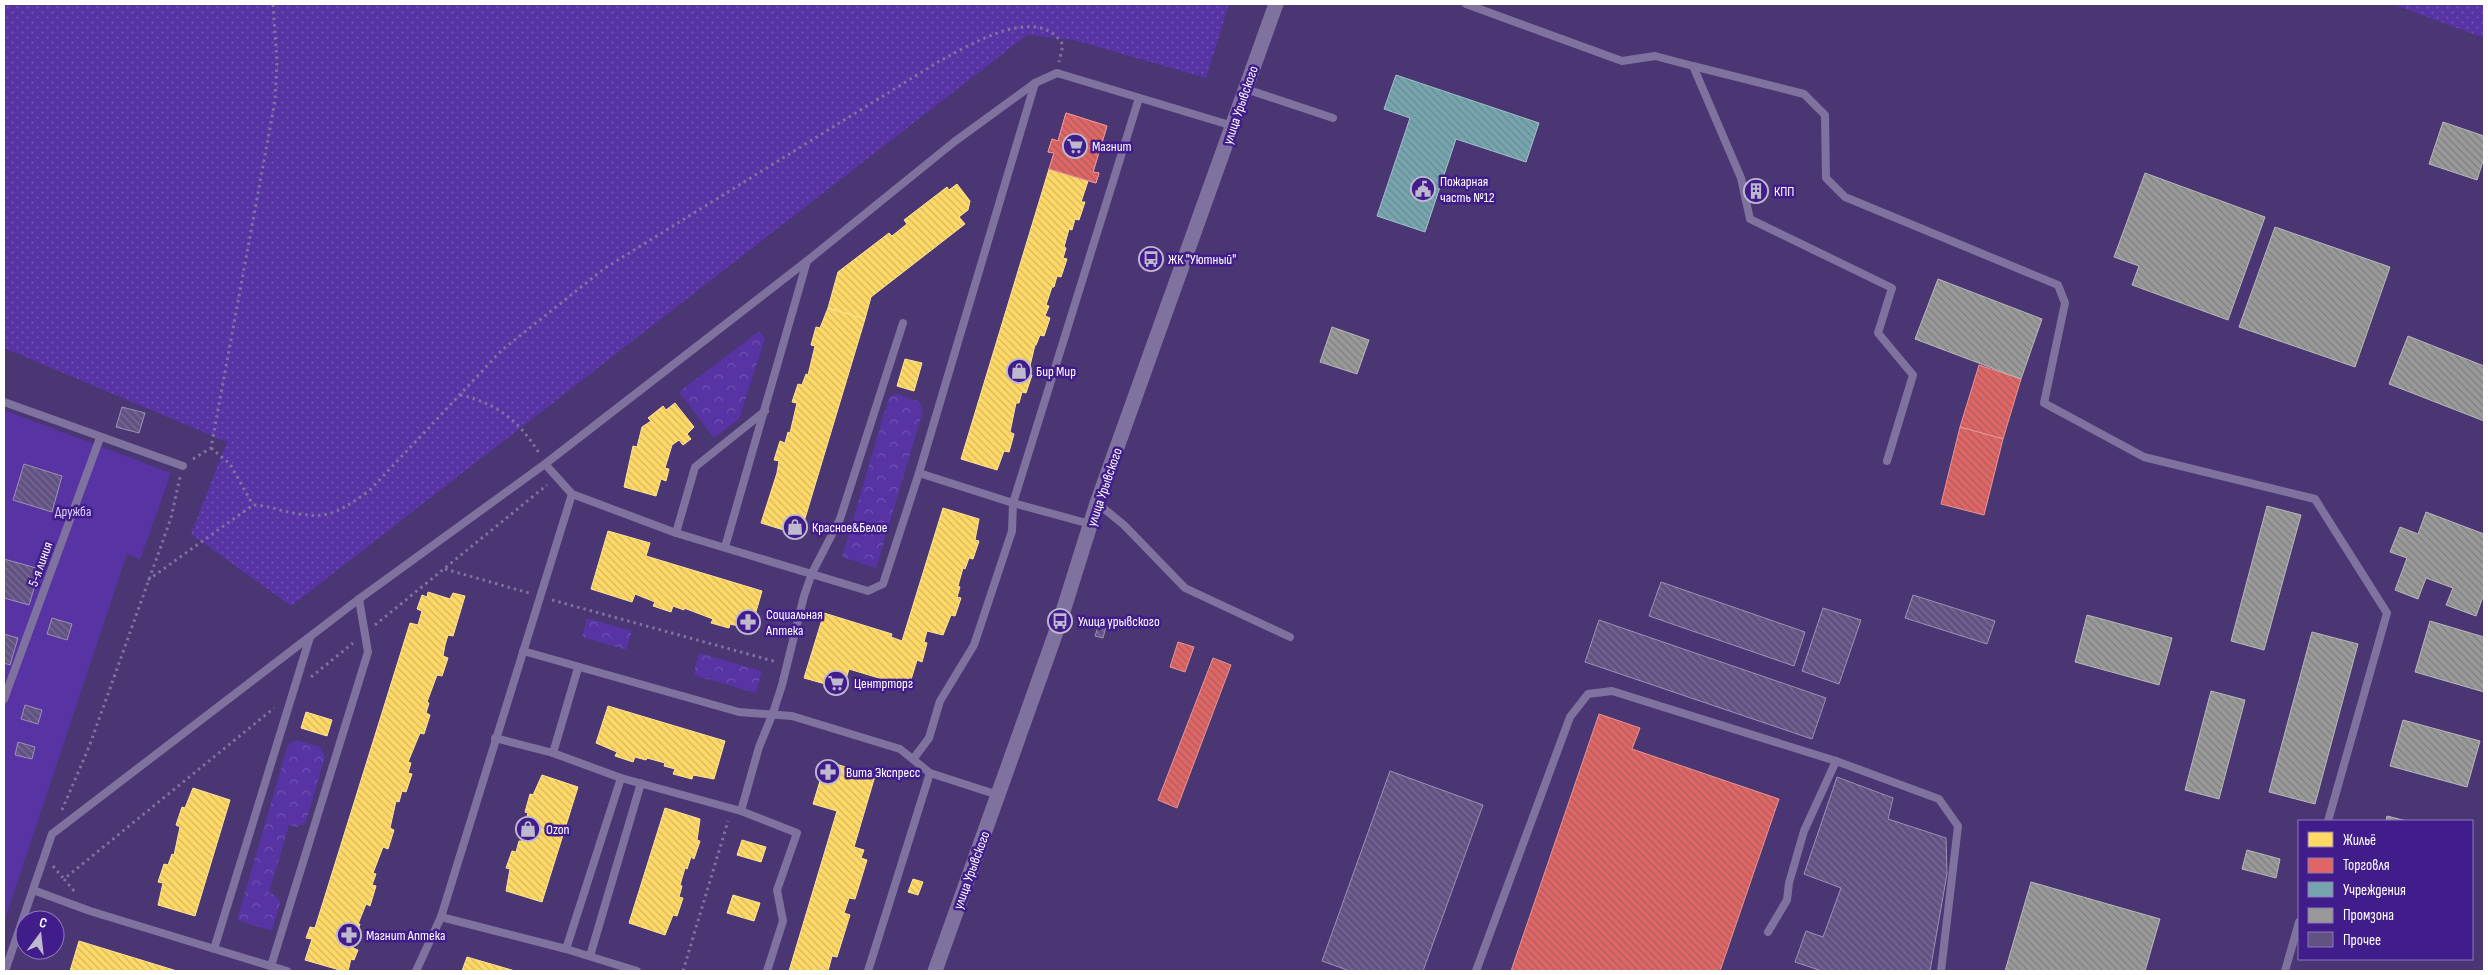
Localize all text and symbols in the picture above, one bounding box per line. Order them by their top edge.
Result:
street label: улица Урывского [1219,63,1262,147]
supermarket icon: Магнит [1062,133,1088,159]
place label: Магнит [1092,138,1132,155]
place label: Пожарная часть №12 [1440,173,1495,206]
public building icon: Пожарная часть №12 [1410,176,1436,202]
building icon: КПП [1743,178,1769,204]
place label: КПП [1774,183,1794,200]
bus stop icon: ЖК "Уютный" [1138,246,1164,272]
place label: ЖК "Уютный" [1168,251,1236,268]
shop icon: Бир Мир [1006,358,1032,384]
place label: Бир Мир [1036,363,1076,380]
street label: улица Урывского [1083,445,1126,529]
park label: Дружба [55,503,91,520]
shop icon: Красное&Белое [782,514,808,540]
place label: Красное&Белое [812,519,887,536]
street label: 5-я линия [25,539,56,589]
place label: Социальная Аптека [765,606,823,639]
bus stop icon: Улица урывского [1047,608,1073,634]
pharmacy icon: Социальная Аптека [735,609,761,635]
place label: Улица урывского [1078,613,1160,630]
supermarket icon: Центрторг [823,670,849,696]
place label: Центрторг [854,675,913,692]
pharmacy icon: Вита Экспресс [815,759,841,785]
place label: Вита Экспресс [846,764,920,781]
shop icon: Ozon [515,816,541,842]
legend [2298,820,2473,960]
place label: Ozon [546,821,570,838]
street label: улица Урывского [949,829,994,912]
text: Жильё [2343,831,2376,850]
text: Торговля [2343,856,2390,875]
text: Учреждения [2343,881,2406,900]
text: Промзона [2343,906,2394,925]
north arrow [15,910,65,960]
text: С [38,914,49,932]
pharmacy icon: Магнит Аптека [336,922,362,948]
place label: Магнит Аптека [366,927,445,944]
text: Прочее [2343,931,2381,950]

